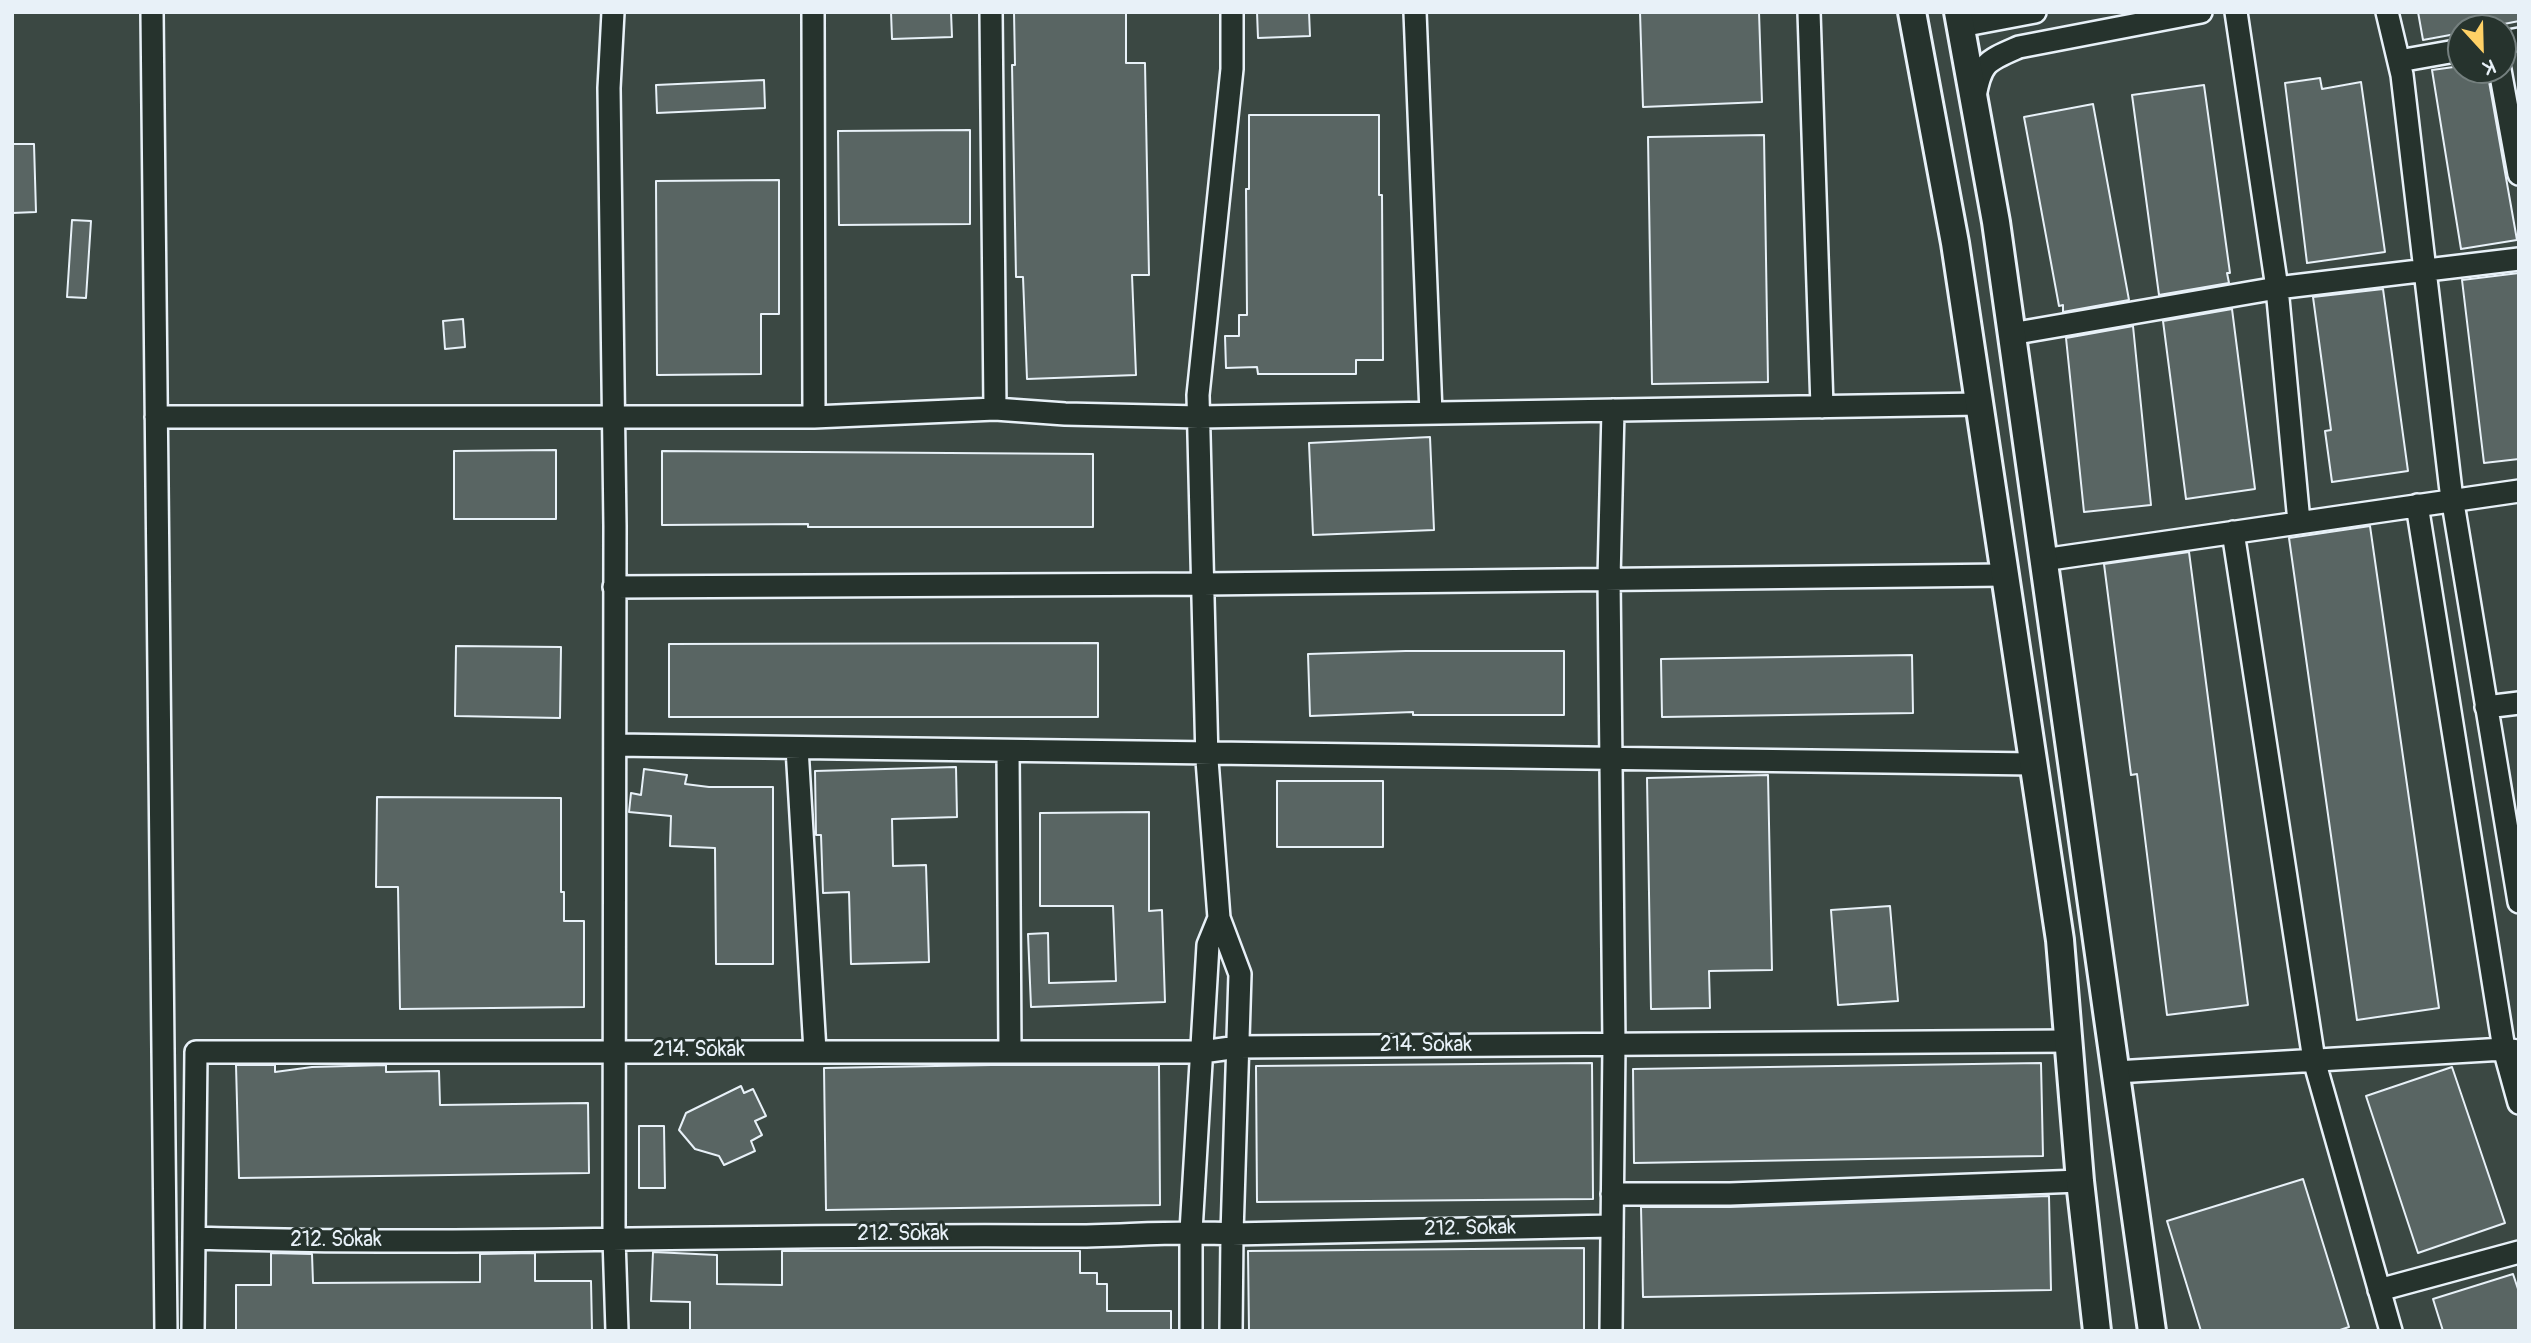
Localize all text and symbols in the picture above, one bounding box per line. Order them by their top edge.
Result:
north arrow [2447,14,2517,84]
text: K [2479,53,2499,80]
street label: 214. Sokak [1380,1033,1472,1059]
street label: 214. Sokak [653,1038,745,1064]
street label: 212. Sokak [1424,1216,1516,1242]
street label: 212. Sokak [857,1222,949,1248]
street label: 212. Sokak [290,1228,382,1254]

